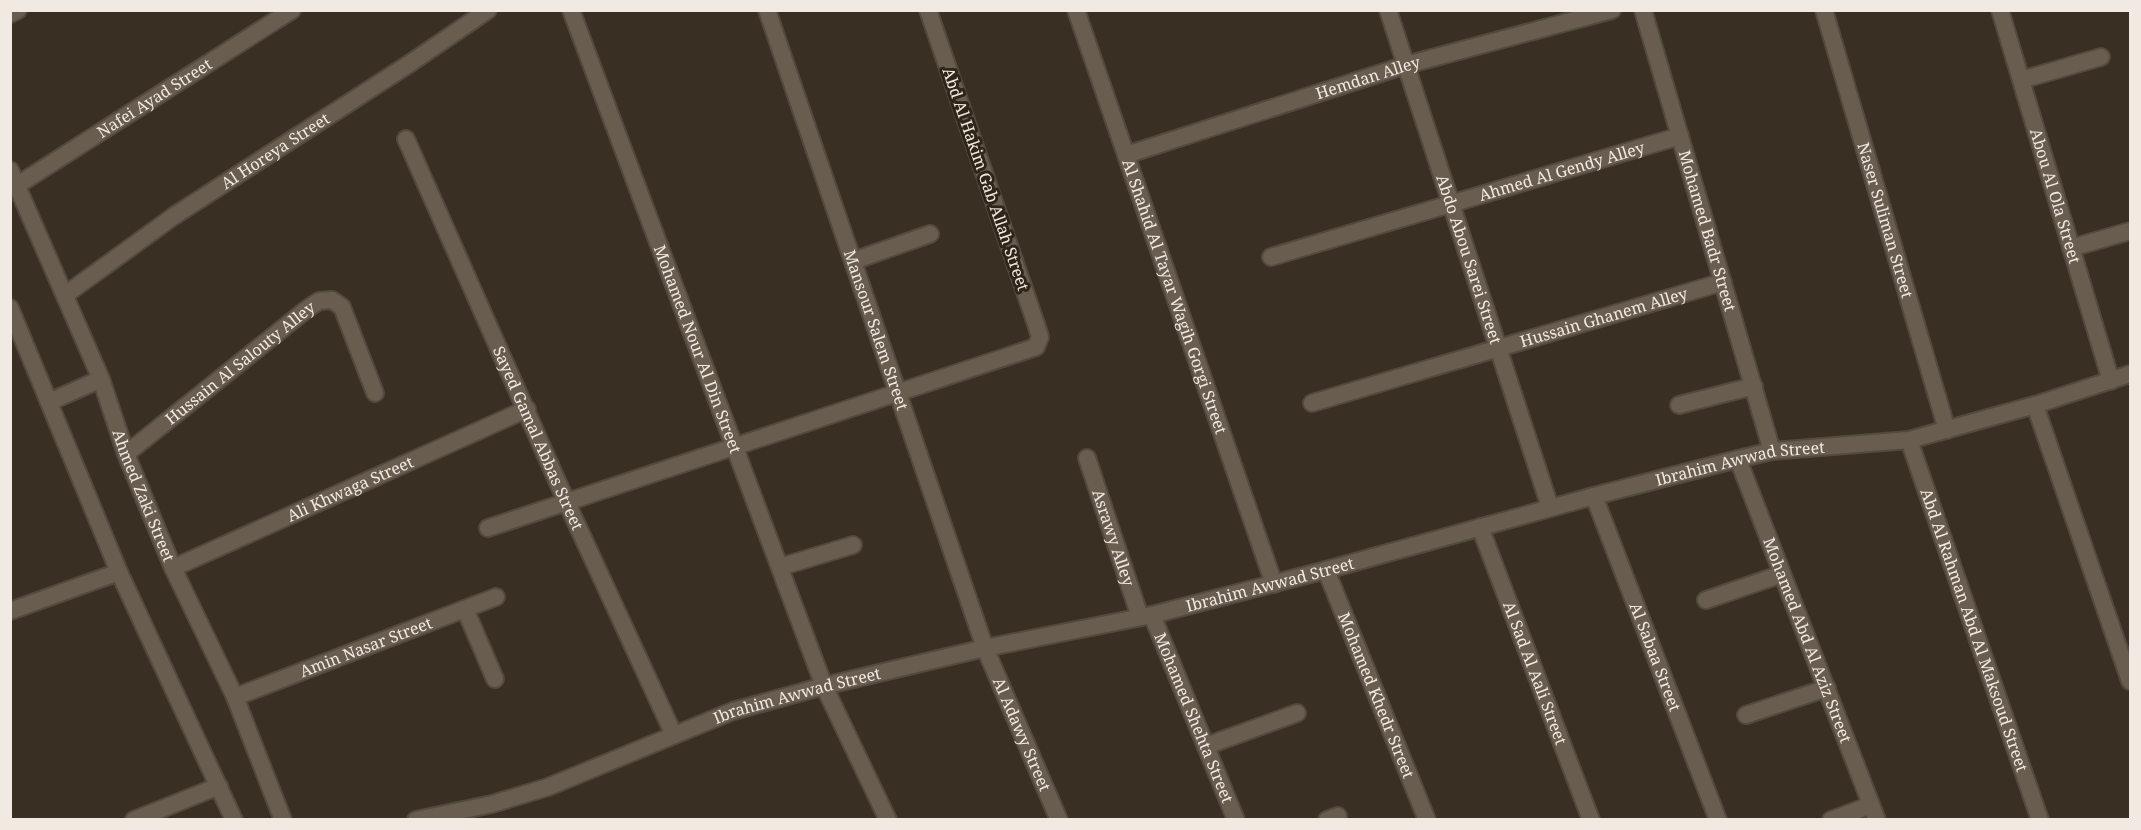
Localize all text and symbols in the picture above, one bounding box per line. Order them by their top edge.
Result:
street label: Hemdan Alley [1313,50,1423,104]
street label: Nafei Ayad Street [93,53,216,143]
street label: Abd Al Hakim Gab Allah Street [937,65,1035,294]
street label: Al Horeya Street [216,107,334,194]
street label: Abou Al Ola Street [2025,126,2086,266]
street label: Ahmed Al Gendy Alley [1476,136,1648,206]
street label: Naser Suliman Street [1852,140,1919,301]
street label: Mohamed Badr Street [1674,148,1742,314]
street label: Al Shahid Al Tayar Wagih Gorgi Street [1117,156,1233,437]
street label: Abdo Abou Sarei Street [1431,172,1507,347]
street label: Mohamed Nour Al Din Street [649,242,747,457]
street label: Mansour Salem Street [839,247,914,413]
street label: Hussain Ghanem Alley [1517,282,1691,352]
street label: Hussain Al Salouty Alley [160,295,320,430]
street label: Sayed Gamal Abbas Street [488,343,589,534]
street label: Ahmed Zaki Street [108,426,180,565]
street label: Ibrahim Awwad Street [1653,436,1826,491]
street label: Ali Khwaga Street [283,450,417,526]
street label: Abd Al Rahman Abd Al Maksoud Street [1916,486,2034,775]
street label: Asrawy Alley [1087,487,1140,590]
street label: Mohamed Abd Al Aziz Street [1758,534,1857,746]
street label: Ibrahim Awwad Street [1184,552,1357,617]
street label: Al Sad Al Aali Street [1498,598,1573,748]
street label: Al Sabaa Street [1625,599,1686,715]
street label: Mohamed Khedr Street [1333,609,1420,782]
street label: Amin Nasar Street [296,611,435,682]
street label: Mohamed Shehta Street [1149,629,1239,807]
street label: Ibrahim Awwad Street [710,662,883,729]
street label: Al Adawy Street [988,674,1056,795]

